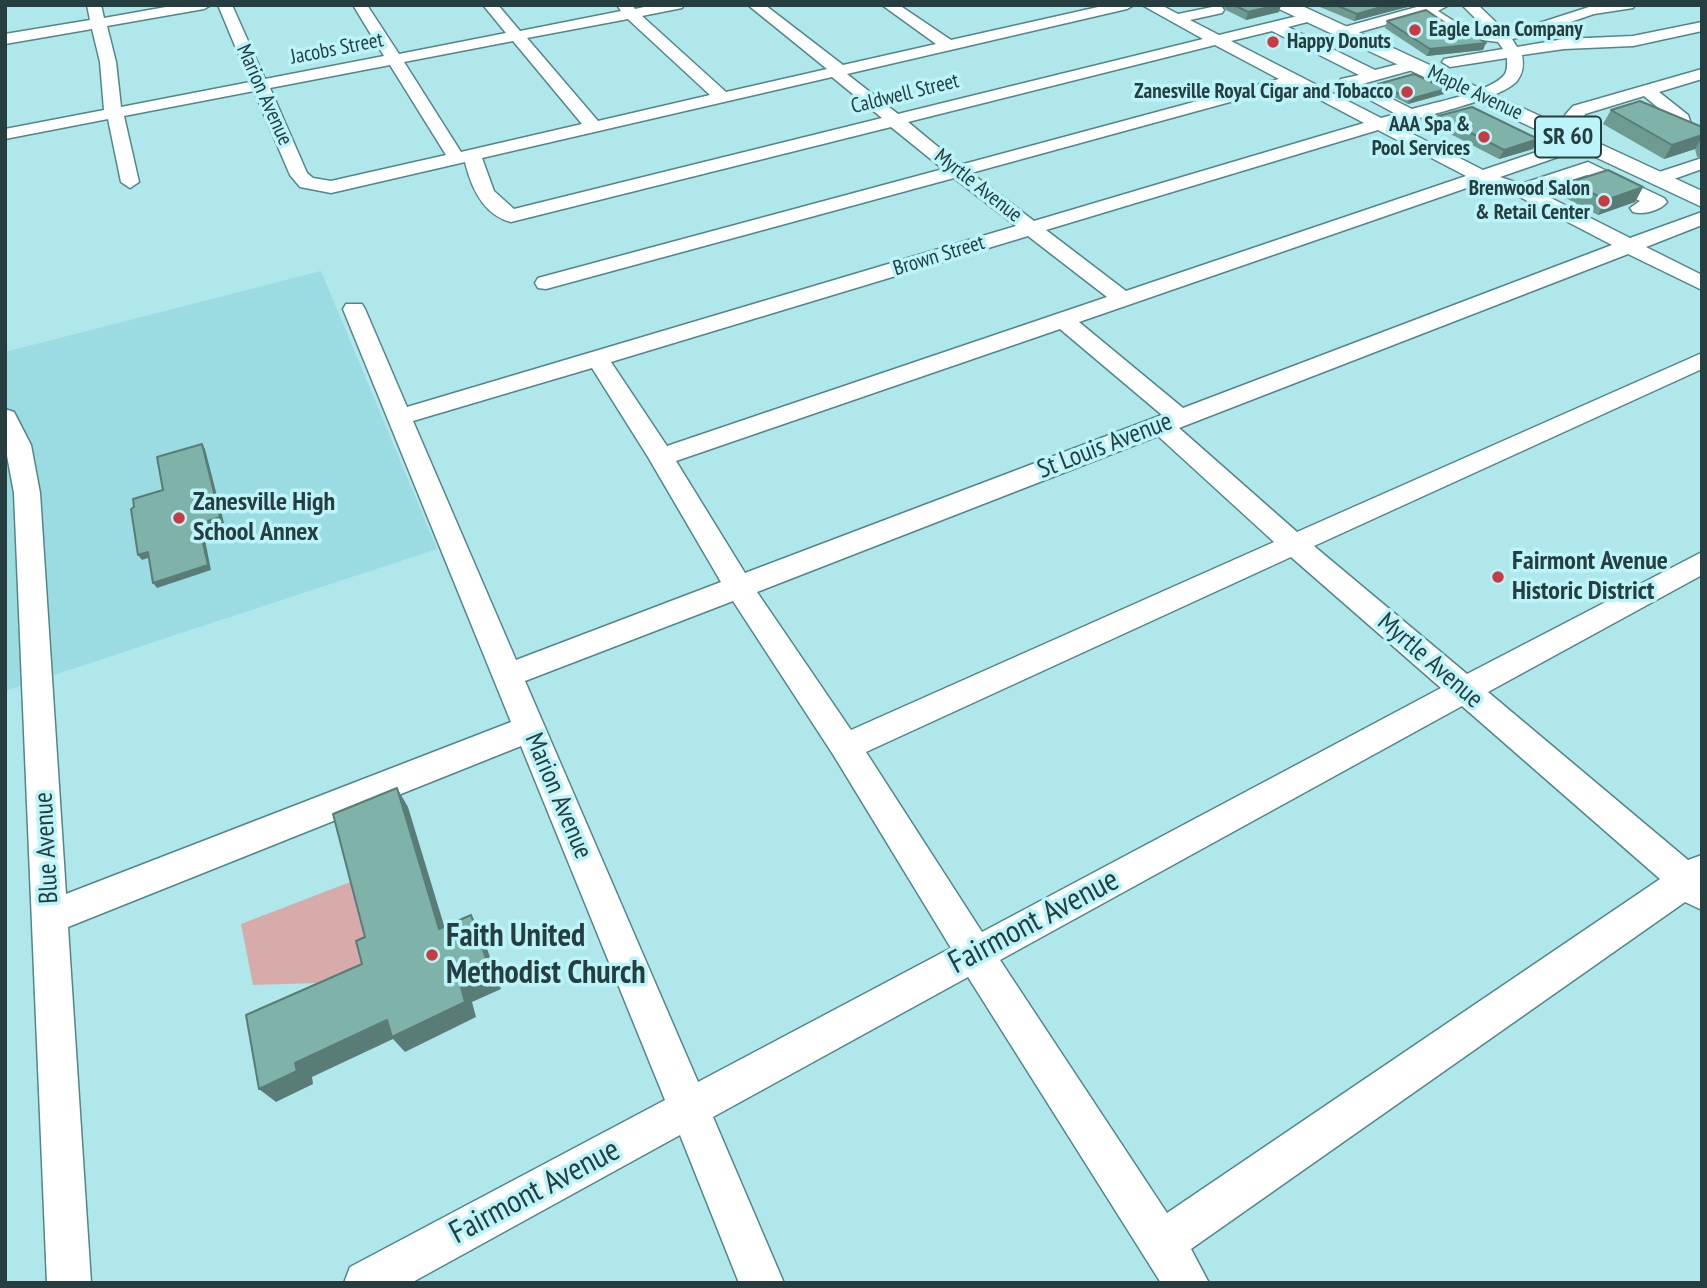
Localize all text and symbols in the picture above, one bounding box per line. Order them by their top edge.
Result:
place label: Eagle Loan Company [1429,17,1583,43]
marker: Eagle Loan Company [1407,22,1423,38]
street label: Jacobs Street [289,28,385,70]
place label: Happy Donuts [1287,29,1391,55]
marker: Happy Donuts [1265,34,1281,50]
street label: Marion Avenue [231,41,297,149]
street label: Maple Avenue [1423,60,1527,126]
street label: Caldwell Street [848,68,962,120]
place label: Zanesville Royal Cigar and Tobacco [1134,79,1393,105]
marker: Zanesville Royal Cigar and Tobacco [1399,84,1415,100]
place label: AAA Spa & Pool Services [1372,112,1470,162]
road number: SR 60 [1535,117,1601,158]
marker: AAA Spa & Pool Services [1476,129,1492,145]
street label: Myrtle Avenue [929,144,1027,228]
place label: Brenwood Salon & Retail Center [1469,176,1590,226]
marker: Brenwood Salon & Retail Center [1596,193,1612,209]
street label: Brown Street [890,230,988,282]
street label: St Louis Avenue [1033,406,1177,486]
place label: Zanesville High School Annex [193,487,335,548]
marker: Zanesville High School Annex [171,510,187,526]
place label: Fairmont Avenue Historic District [1512,546,1668,608]
marker: Fairmont Avenue Historic District [1490,569,1506,585]
street label: Myrtle Avenue [1371,607,1489,715]
street label: Marion Avenue [518,728,598,864]
street label: Blue Avenue [29,791,65,905]
street label: Fairmont Avenue [942,861,1126,983]
place label: Faith United Methodist Church [446,918,646,993]
marker: Faith United Methodist Church [424,947,440,963]
street label: Fairmont Avenue [443,1131,627,1253]

